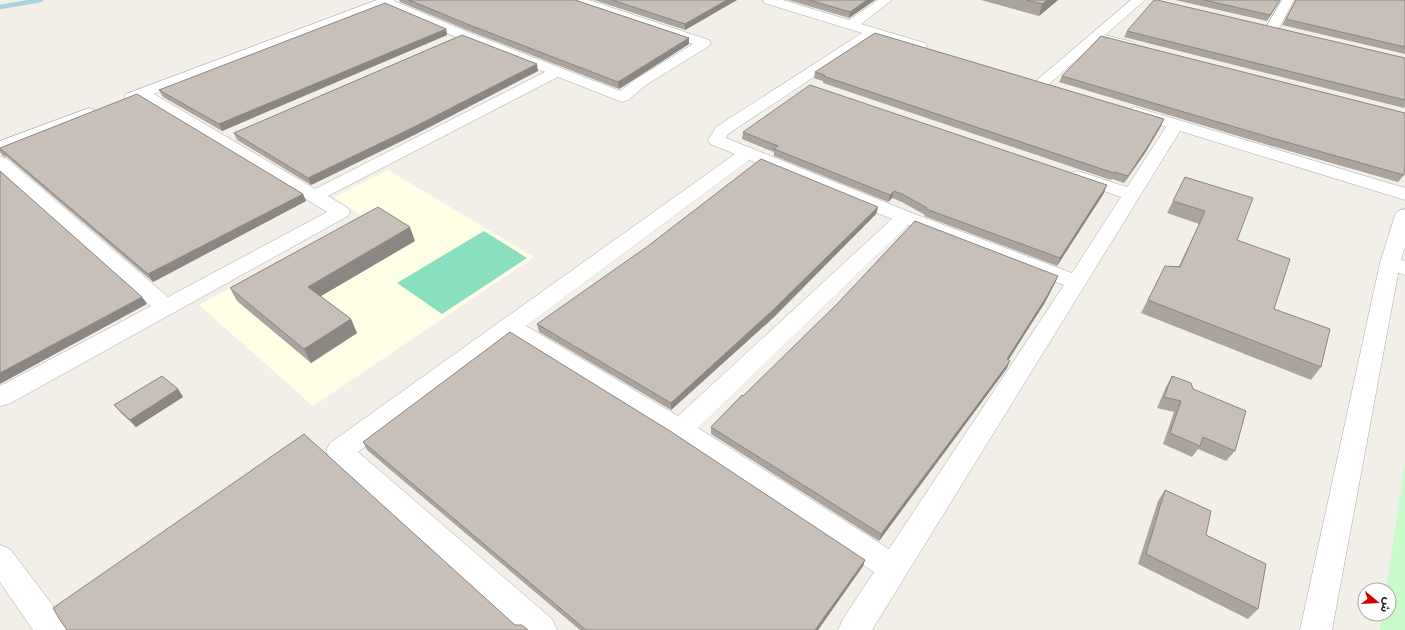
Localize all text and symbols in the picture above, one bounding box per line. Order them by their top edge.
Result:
north arrow [1357,582,1397,622]
text: ش [1378,596,1395,614]

